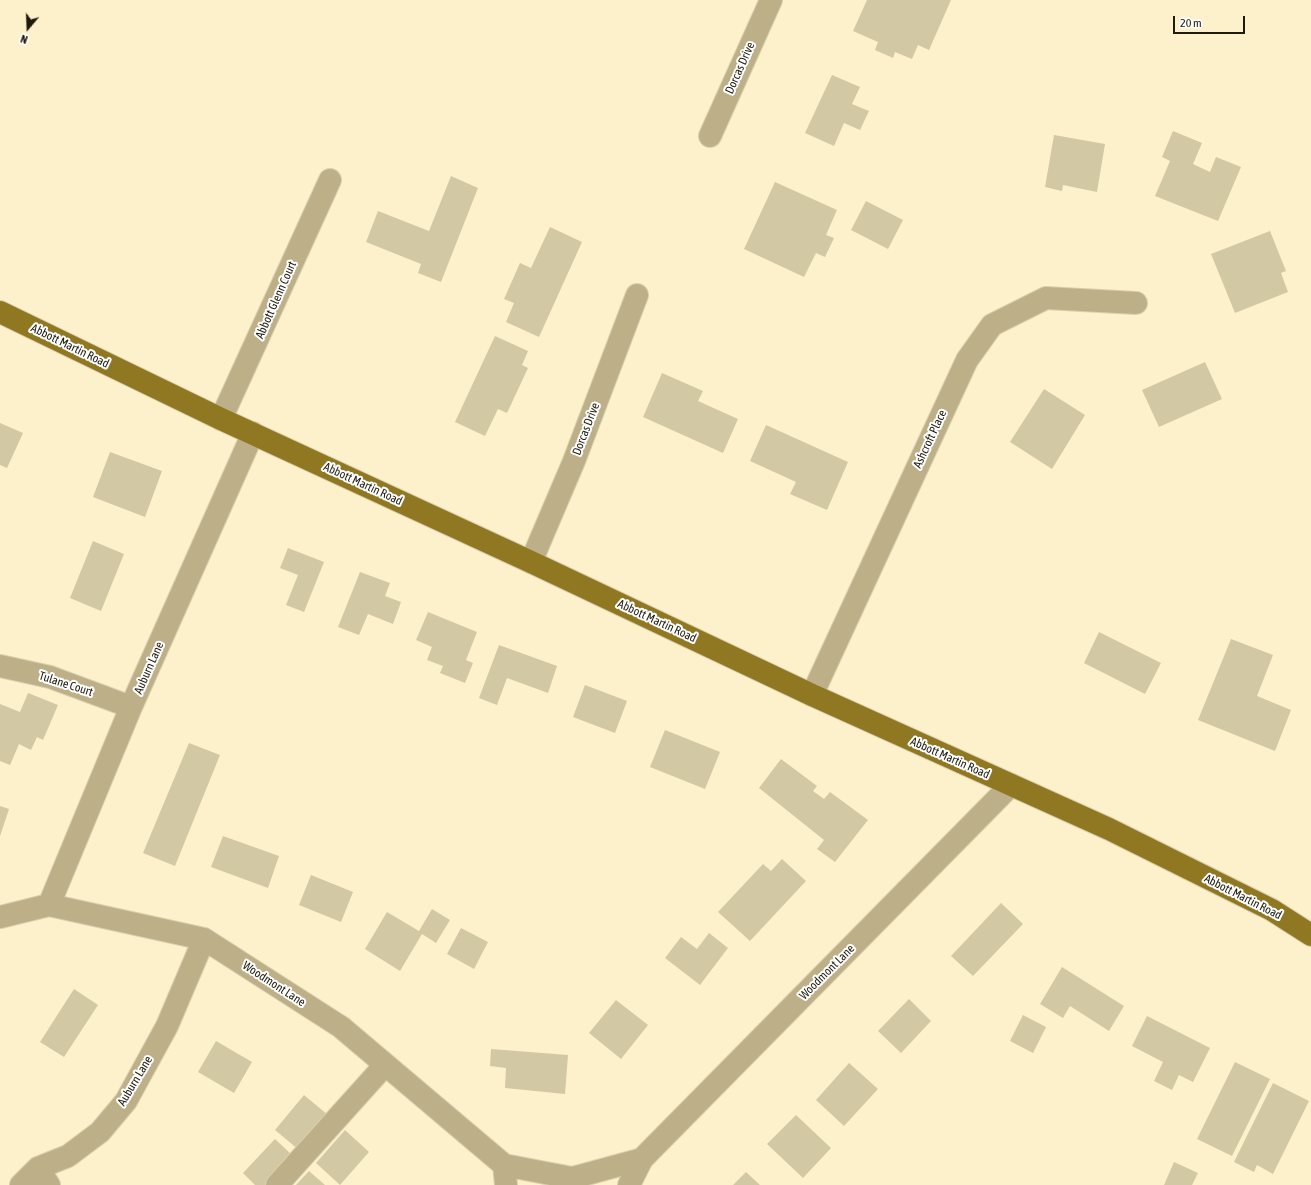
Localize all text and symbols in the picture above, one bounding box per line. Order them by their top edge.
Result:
north arrow [8,8,48,48]
scale bar [1175,8,1247,34]
text: 20 m [1180,16,1202,30]
text: N [19,33,29,46]
street label: Dorcas Drive [722,40,758,96]
street label: Abbott Glenn Court [252,259,300,341]
street label: Abbott Martin Road [29,321,111,371]
street label: Dorcas Drive [569,401,603,457]
street label: Ashcroft Place [910,408,950,470]
street label: Abbott Martin Road [321,459,405,509]
street label: Abbott Martin Road [615,596,699,646]
street label: Auburn Lane [131,640,167,696]
street label: Tulane Court [37,669,95,699]
street label: Abbott Martin Road [908,734,992,782]
street label: Abbott Martin Road [1202,871,1284,923]
street label: Woodmont Lane [796,941,858,1003]
street label: Woodmont Lane [240,958,308,1010]
street label: Auburn Lane [114,1053,156,1109]

